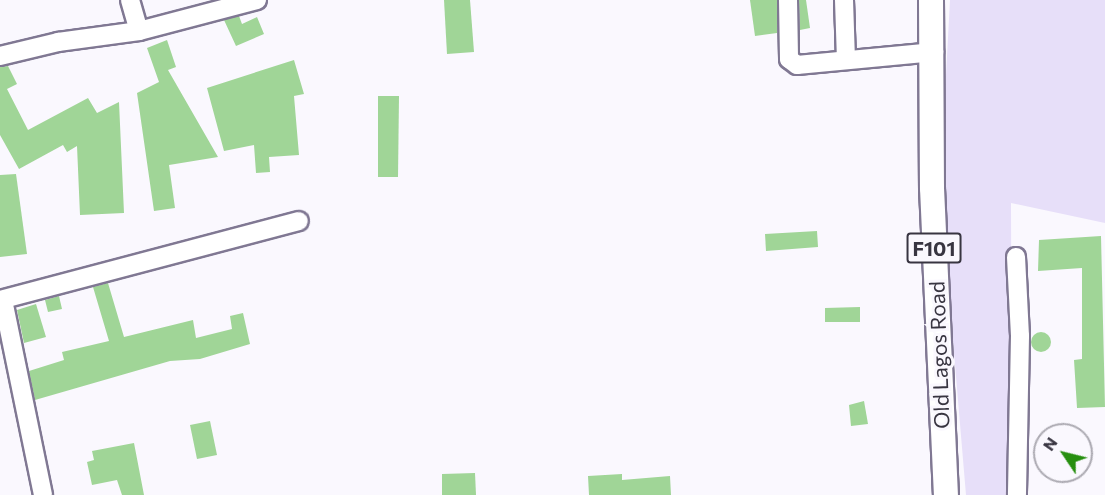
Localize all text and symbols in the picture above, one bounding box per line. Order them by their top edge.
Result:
road number: F101 [906,231,962,265]
street label: Old Lagos Road [924,281,954,429]
north arrow [1033,423,1093,483]
text: N [1038,433,1061,454]

